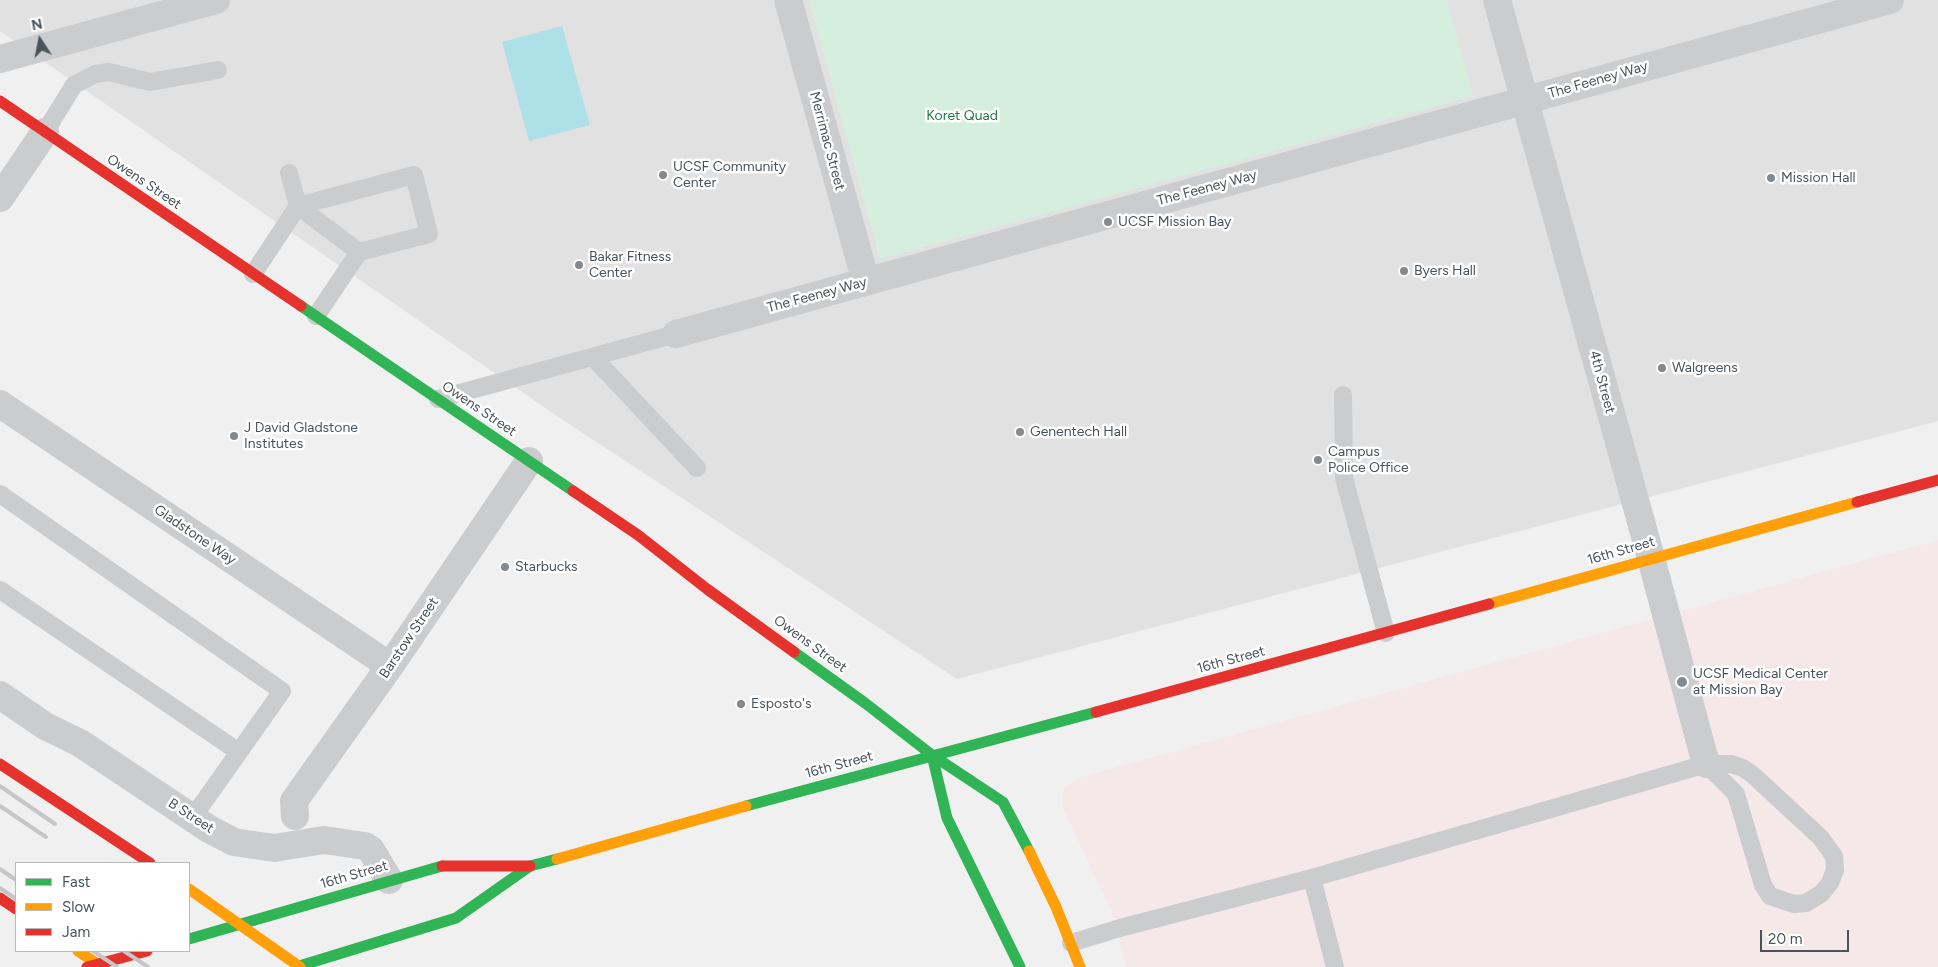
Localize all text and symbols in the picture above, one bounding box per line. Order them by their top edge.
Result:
north arrow [15,15,65,65]
text: N [30,15,44,34]
street label: The Feeney Way [1546,58,1650,102]
street label: Merrimac Street [806,90,848,192]
park label: Koret Quad [926,108,998,124]
street label: Owens Street [104,151,184,213]
place label: UCSF Community Center [673,159,786,192]
street label: The Feeney Way [1155,167,1259,209]
marker: UCSF Community Center [657,169,669,181]
place label: Mission Hall [1781,170,1856,186]
marker: Mission Hall [1765,172,1777,184]
place label: UCSF Mission Bay [1118,214,1231,230]
marker: UCSF Mission Bay [1102,216,1114,228]
place label: Bakar Fitness Center [589,249,671,282]
marker: Bakar Fitness Center [573,259,585,271]
place label: Byers Hall [1414,263,1476,279]
marker: Byers Hall [1398,265,1410,277]
street label: The Feeney Way [765,274,869,316]
street label: 4th Street [1586,349,1618,415]
place label: Walgreens [1672,360,1738,376]
marker: Walgreens [1656,362,1668,374]
street label: Owens Street [439,378,519,440]
place label: J David Gladstone Institutes [244,420,358,452]
place label: Genentech Hall [1030,424,1127,440]
marker: Genentech Hall [1014,426,1026,438]
marker: J David Gladstone Institutes [228,430,240,442]
place label: Campus Police Office [1328,444,1409,477]
marker: Campus Police Office [1312,454,1324,466]
street label: Gladstone Way [151,501,239,569]
street label: 16th Street [1585,533,1657,569]
place label: Starbucks [515,559,578,575]
marker: Starbucks [499,561,511,573]
street label: Barstow Street [376,594,442,682]
street label: Owens Street [770,612,850,676]
street label: 16th Street [1195,643,1267,677]
place label: UCSF Medical Center at Mission Bay [1693,666,1828,699]
marker: UCSF Medical Center at Mission Bay [1675,675,1689,689]
place label: Esposto's [751,696,811,712]
marker: Esposto's [735,698,747,710]
street label: 16th Street [803,748,875,782]
street label: B Street [165,795,217,837]
street label: 16th Street [318,857,390,893]
legend [15,862,190,952]
text: Fast [62,873,90,891]
text: Slow [62,898,95,916]
scale bar [1763,920,1852,952]
text: Jam [62,923,90,941]
text: 20 m [1768,930,1802,948]

